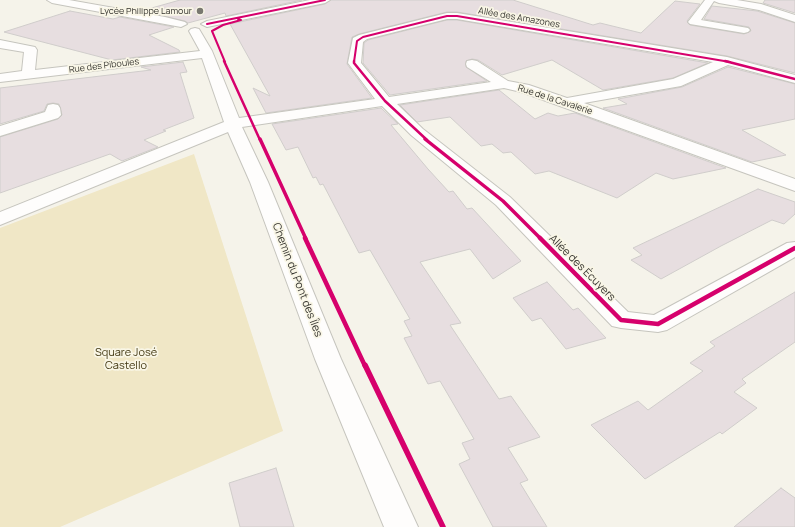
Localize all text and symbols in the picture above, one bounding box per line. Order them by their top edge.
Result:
place label: Lycée Philippe Lamour [100,6,192,16]
marker: Lycée Philippe Lamour [195,6,205,16]
street label: Allée des Amazones [477,6,561,30]
street label: Rue des Piboules [68,56,140,76]
street label: Rue de la Cavalerie [516,83,594,117]
street label: Chemin du Pont des Îles [269,221,325,339]
street label: Allée des Écuyers [546,232,618,304]
park label: Square José Castello [95,346,157,372]

